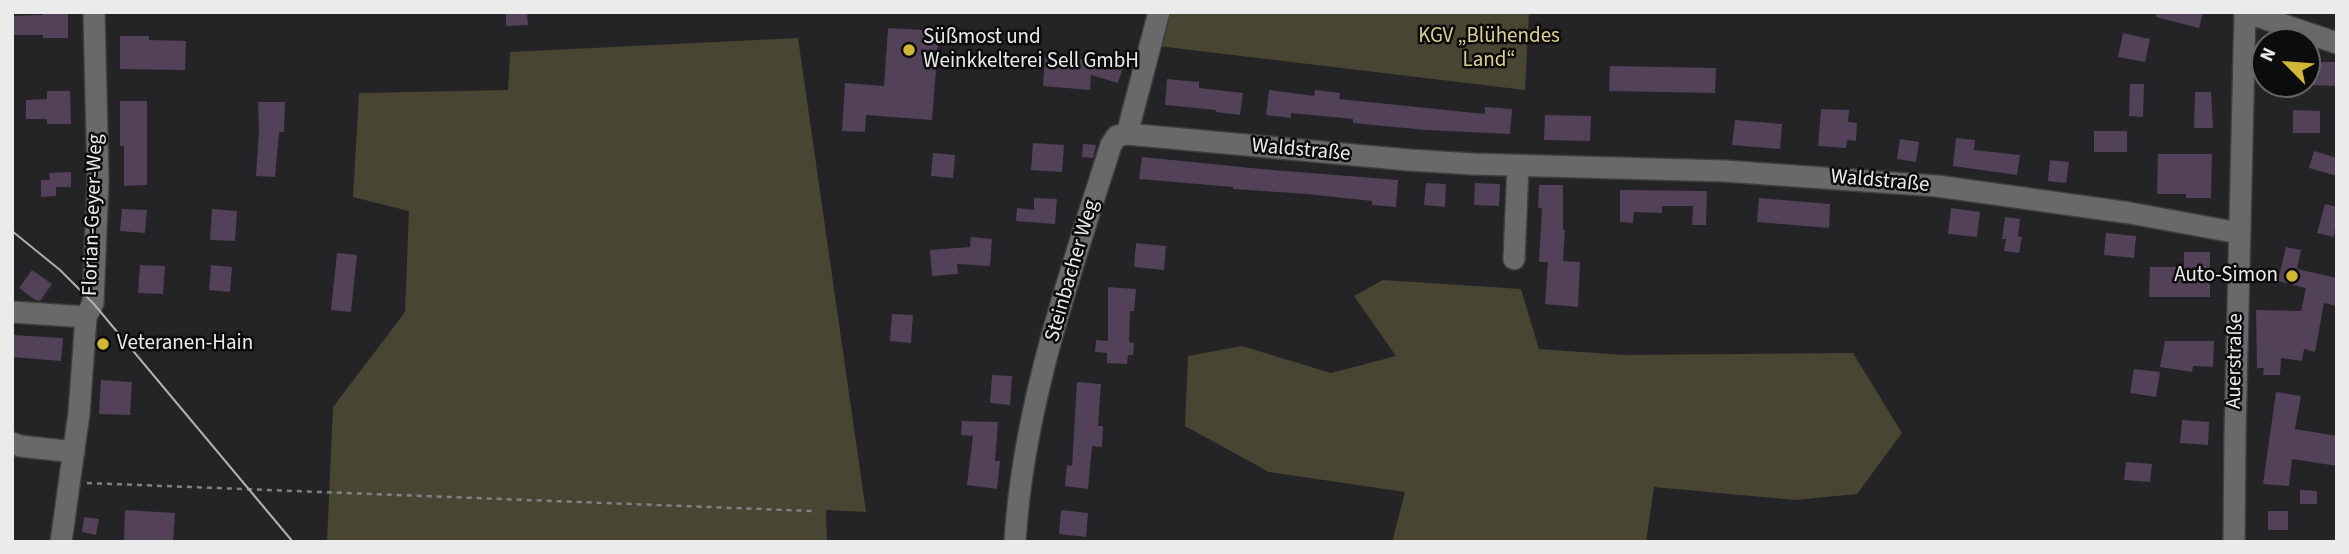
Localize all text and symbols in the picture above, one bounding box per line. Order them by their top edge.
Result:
park label: KGV „Blühendes Land“ [1418,24,1560,74]
place label: Süßmost und Weinkkelterei Sell GmbH [923,25,1139,75]
north arrow [2251,28,2321,98]
marker: Süßmost und Weinkkelterei Sell GmbH [901,42,917,58]
text: N [2253,43,2283,66]
street label: Florian-Geyer-Weg [79,134,109,296]
street label: Waldstraße [1251,134,1351,168]
street label: Waldstraße [1830,165,1930,199]
street label: Steinbacher Weg [1041,197,1105,345]
place label: Auto-Simon [2174,263,2278,289]
marker: Auto-Simon [2284,268,2300,284]
street label: Auerstraße [2223,313,2249,409]
place label: Veteranen-Hain [117,331,253,357]
marker: Veteranen-Hain [95,336,111,352]

